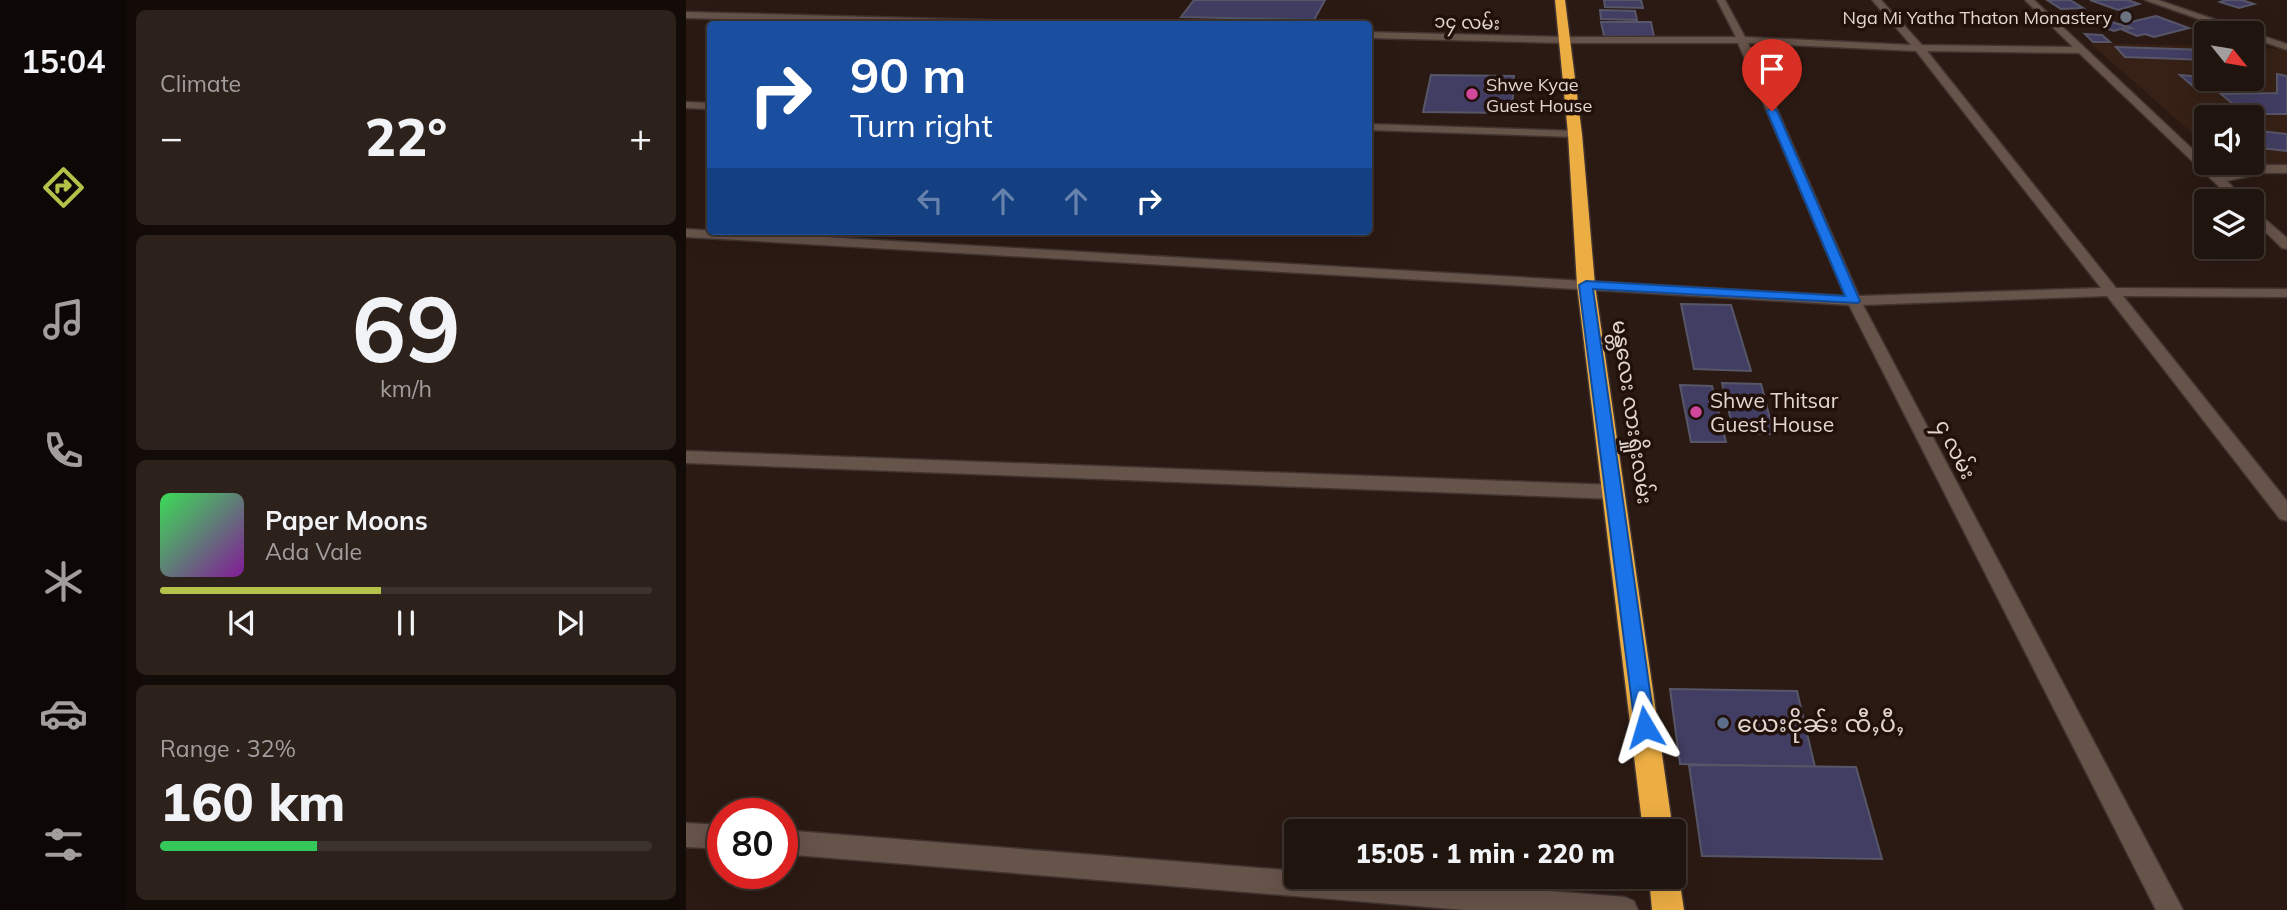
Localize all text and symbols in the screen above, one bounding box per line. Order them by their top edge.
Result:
place label: Nga Mi Yatha Thaton Monastery [1843,6,2112,29]
street label: ၁၄ လမ်း [1434,8,1500,39]
marker: Nga Mi Yatha Thaton Monastery [2118,9,2134,25]
north arrow [2194,21,2264,91]
map controls [2194,21,2264,259]
pin [1742,39,1802,111]
text: 15:04 [21,41,105,81]
text: 90 m [850,44,966,105]
icon: right [735,49,826,140]
icon: arrive [1753,50,1791,88]
text: Climate [160,69,241,98]
place label: Shwe Kyae Guest House [1486,73,1592,117]
marker: Shwe Kyae Guest House [1464,86,1480,102]
text: 22° [365,104,447,169]
text: Turn right [850,105,993,145]
button: sound [2194,105,2264,175]
text: − [160,113,183,161]
text: + [629,113,652,161]
icon: directions [39,163,88,212]
icon: left [911,182,949,220]
icon: ahead [984,182,1022,220]
icon: ahead [1057,182,1095,220]
icon: right [1130,182,1168,220]
button: layers [2194,189,2264,259]
text: 69 [351,271,461,385]
icon: music [39,295,88,344]
street label: မန္တလေး လားရှိုးလမ်း [1602,318,1661,506]
text: km/h [380,374,432,403]
place label: Shwe Thitsar Guest House [1710,387,1839,437]
marker: Shwe Thitsar Guest House [1688,404,1704,420]
street label: ၄ လမ်း [1926,414,1984,485]
icon: phone [39,426,88,475]
text: Paper Moons [265,504,428,537]
text: Ada Vale [265,537,362,566]
icon: climate [39,557,88,606]
icon: previous [223,604,261,642]
icon: pause [387,604,425,642]
icon: next [551,604,589,642]
icon: car [39,689,88,738]
position arrow [1608,690,1682,764]
place label: ယေးငိုၼ်း ၸီႇပီႇ [1737,708,1904,743]
marker: ယေးငိုၼ်း ၸီႇပီႇ [1715,715,1731,731]
text: Range · 32% [160,734,296,763]
text: 160 km [160,769,345,834]
speed limit sign: 80 [707,798,798,889]
icon: filters [39,820,88,869]
text: 15:05 · 1 min · 220 m [1355,837,1615,870]

